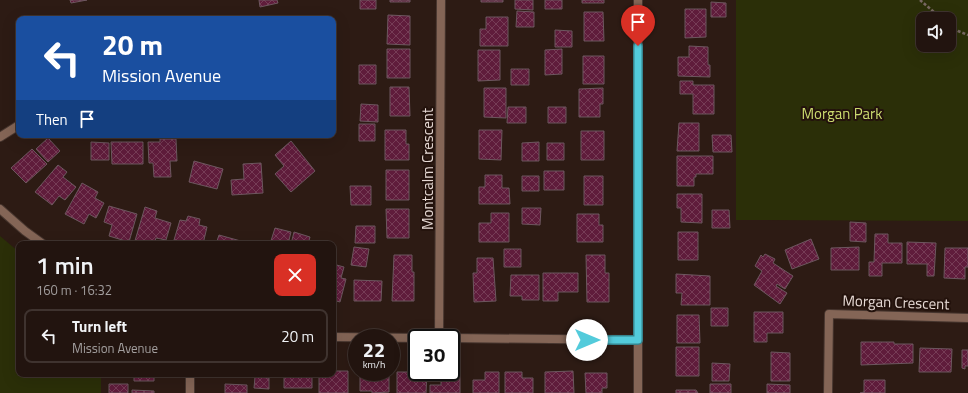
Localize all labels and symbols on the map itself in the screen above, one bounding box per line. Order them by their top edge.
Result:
pin [621,5,655,46]
park label: Morgan Park [802,102,882,125]
street label: Montcalm Crescent [416,107,439,230]
street label: Morgan Crescent [842,289,951,315]
position arrow [566,319,608,361]
speed limit sign: 30 [408,329,460,381]

